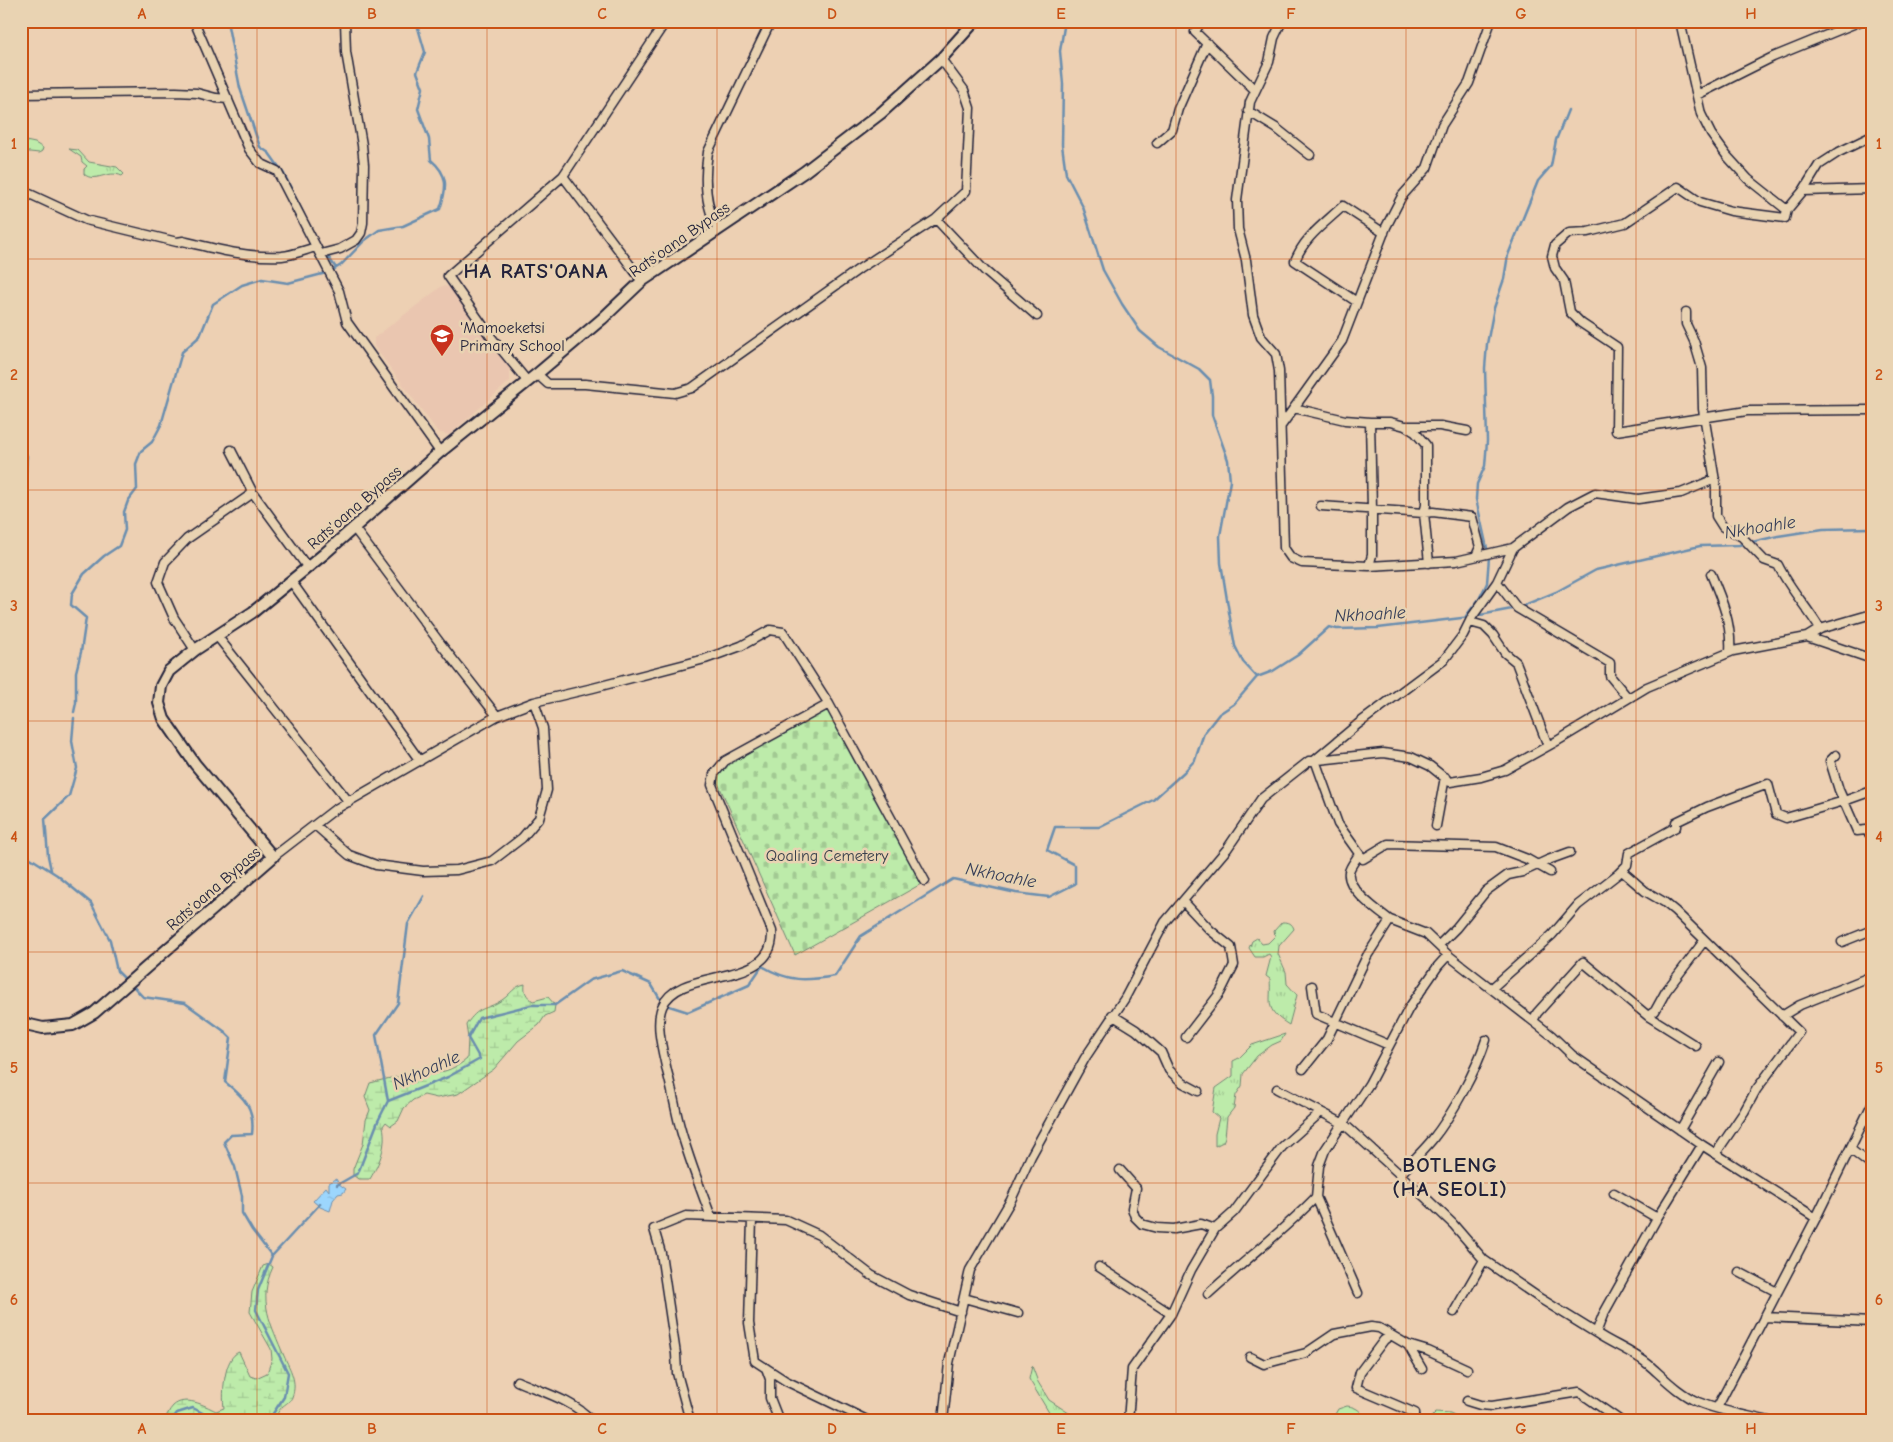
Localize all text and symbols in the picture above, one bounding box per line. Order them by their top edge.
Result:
text: A [138,5,147,23]
text: B [367,5,377,23]
text: C [597,5,607,23]
text: D [827,5,837,23]
text: E [1056,5,1066,23]
text: F [1286,5,1296,23]
text: G [1515,5,1527,23]
text: H [1745,5,1757,23]
text: 1 [11,135,17,153]
text: 1 [1876,135,1882,153]
street label: Rats'oana Bypass [626,198,733,281]
district label: HA RATS'OANA [464,259,609,283]
place label: 'Mamoeketsi Primary School [460,319,565,355]
school or university icon: 'Mamoeketsi Primary School [429,323,455,357]
text: 2 [10,366,18,384]
text: 2 [1875,366,1883,384]
street label: Rats'oana Bypass [304,462,405,553]
water label: Nkhoahle [1723,512,1797,543]
text: 3 [10,597,18,615]
text: 3 [1875,597,1883,615]
water label: Nkhoahle [1334,602,1406,627]
text: 4 [10,828,18,846]
text: 4 [1875,828,1883,846]
street label: Rats'oana Bypass [163,843,264,934]
park label: Qoaling Cemetery [766,847,889,865]
water label: Nkhoahle [964,858,1038,893]
water label: Nkhoahle [389,1046,463,1095]
text: 5 [10,1059,18,1077]
text: 5 [1875,1059,1883,1077]
district label: BOTLENG (HA SEOLI) [1392,1153,1508,1201]
text: 6 [10,1291,18,1309]
text: 6 [1875,1291,1883,1309]
text: A [138,1420,147,1438]
text: B [367,1420,377,1438]
text: C [597,1420,607,1438]
text: D [827,1420,837,1438]
text: E [1056,1420,1066,1438]
text: F [1286,1420,1296,1438]
text: G [1515,1420,1527,1438]
text: H [1745,1420,1757,1438]

